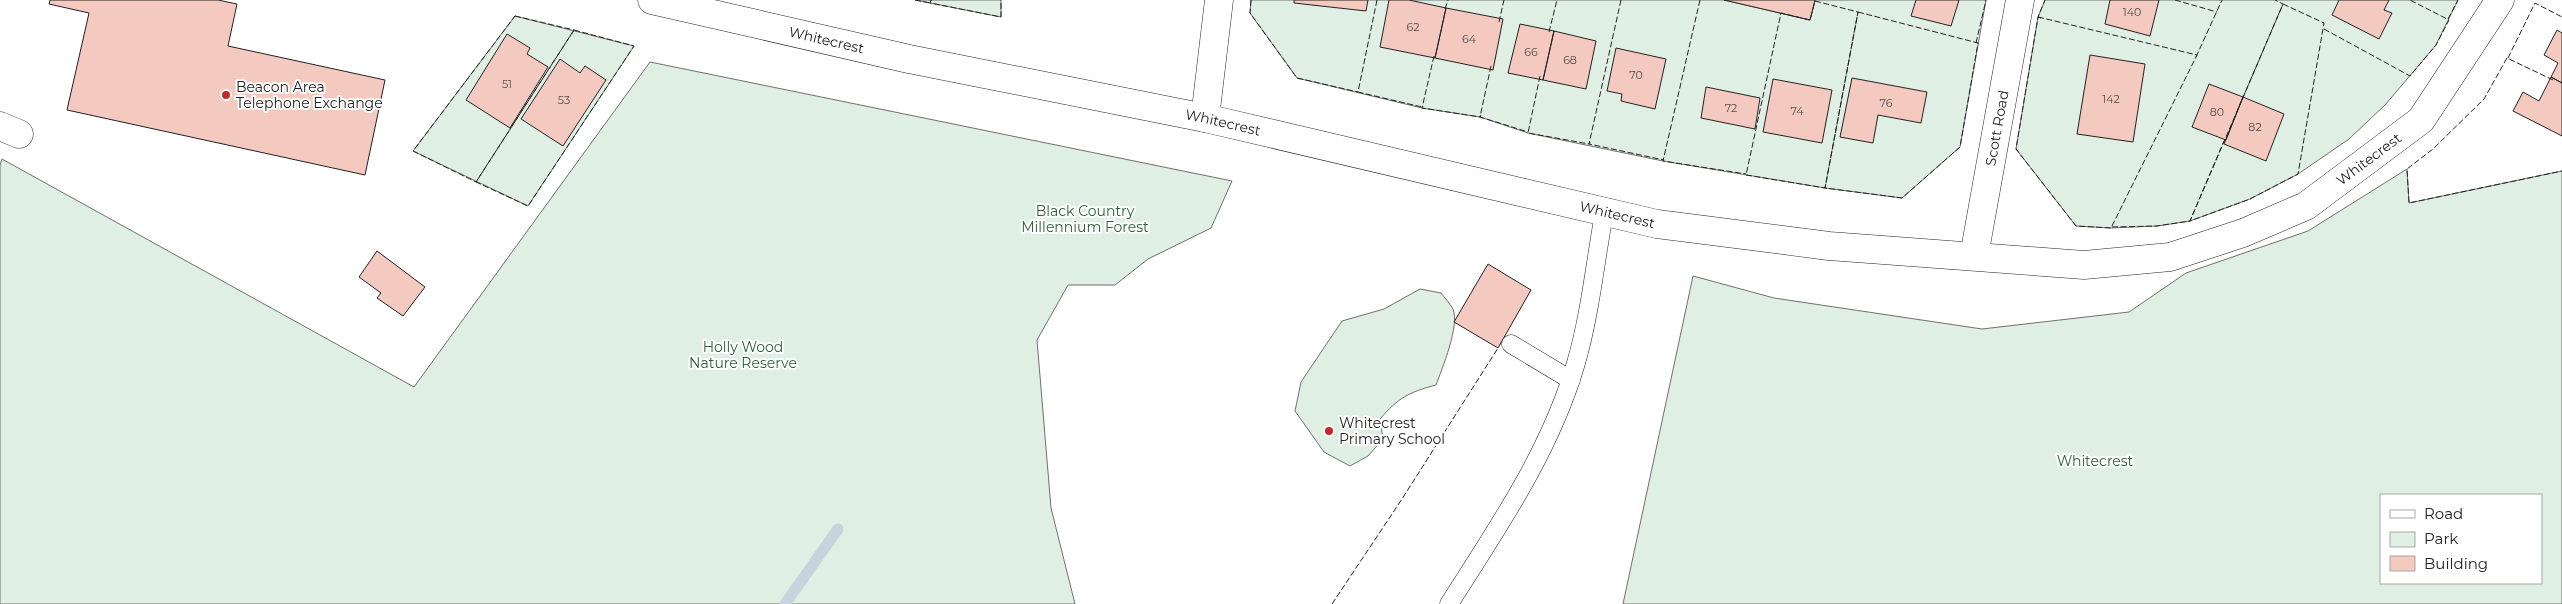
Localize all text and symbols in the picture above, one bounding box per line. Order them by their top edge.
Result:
house number: 140 [2123,5,2141,19]
house number: 62 [1407,20,1419,34]
street label: Whitecrest [787,23,866,57]
house number: 64 [1462,32,1477,46]
house number: 66 [1524,45,1538,59]
house number: 68 [1563,53,1577,67]
house number: 70 [1629,68,1643,82]
house number: 51 [502,77,512,91]
place label: Beacon Area Telephone Exchange [236,78,383,112]
marker: Beacon Area Telephone Exchange [220,89,232,101]
street label: Scott Road [1981,89,2013,167]
house number: 142 [2102,92,2120,106]
house number: 53 [558,93,570,107]
house number: 76 [1880,96,1893,110]
house number: 72 [1725,101,1737,115]
house number: 74 [1790,104,1804,118]
street label: Whitecrest [1184,105,1263,140]
house number: 80 [2210,105,2224,119]
house number: 82 [2248,120,2262,134]
street label: Whitecrest [2333,129,2405,189]
street label: Whitecrest [1578,197,1657,232]
park label: Black Country Millennium Forest [1021,202,1149,236]
park label: Holly Wood Nature Reserve [689,338,797,372]
place label: Whitecrest Primary School [1339,414,1445,448]
marker: Whitecrest Primary School [1323,425,1335,437]
park label: Whitecrest [2057,452,2134,470]
legend [2380,494,2542,584]
text: Road [2424,504,2463,523]
text: Park [2424,529,2458,548]
text: Building [2424,554,2488,573]

